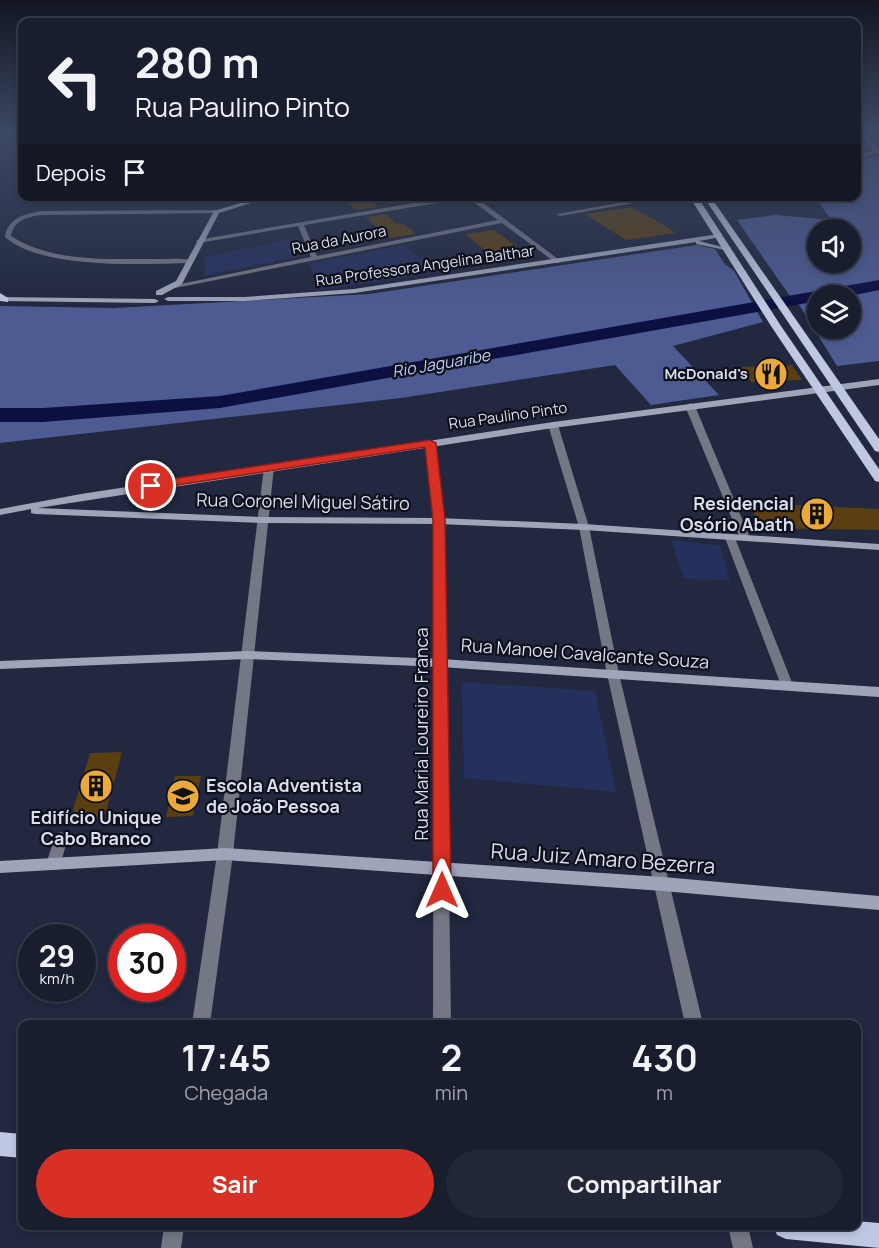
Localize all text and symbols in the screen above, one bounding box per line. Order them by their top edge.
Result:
text: 280 m [135,33,260,91]
icon: left [36,42,114,120]
text: Rua Paulino Pinto [135,88,350,125]
icon: arrive [118,156,151,189]
text: Depois [36,158,106,188]
map controls [807,219,861,339]
button: sound [807,219,861,273]
street label: Rua da Aurora [290,220,388,259]
street label: Rua Professora Angelina Balthar [314,240,536,291]
button: layers [807,285,861,339]
water label: Rio Jaguaribe [390,343,493,382]
restaurant icon: McDonald's [753,356,789,392]
place label: McDonald's [664,363,748,384]
street label: Rua Paulino Pinto [447,397,569,434]
pin [125,460,176,511]
icon: arrive [134,469,167,502]
street label: Rua Coronel Miguel Sátiro [196,487,410,515]
place label: Residencial Osório Abath [680,491,794,536]
building icon: Residencial Osório Abath [799,496,835,532]
street label: Rua Maria Loureiro Franca [409,628,433,840]
street label: Rua Manoel Cavalcante Souza [460,632,710,674]
building icon: Edifício Unique Cabo Branco [78,768,114,804]
place label: Escola Adventista de João Pessoa [206,773,362,818]
school or university icon: Escola Adventista de João Pessoa [165,778,201,814]
place label: Edifício Unique Cabo Branco [30,805,162,850]
street label: Rua Juiz Amaro Bezerra [490,836,716,880]
position arrow [410,858,474,922]
speed limit sign: 30 [108,924,186,1002]
text: 29 [39,935,75,976]
text: km/h [40,968,74,989]
text: 17:45 [181,1033,271,1082]
text: 2 [441,1033,462,1082]
text: 430 [631,1033,698,1082]
text: Chegada [184,1079,268,1106]
text: min [435,1079,468,1106]
text: m [656,1079,673,1106]
button: Sair [36,1149,434,1218]
button: Compartilhar [446,1149,843,1218]

